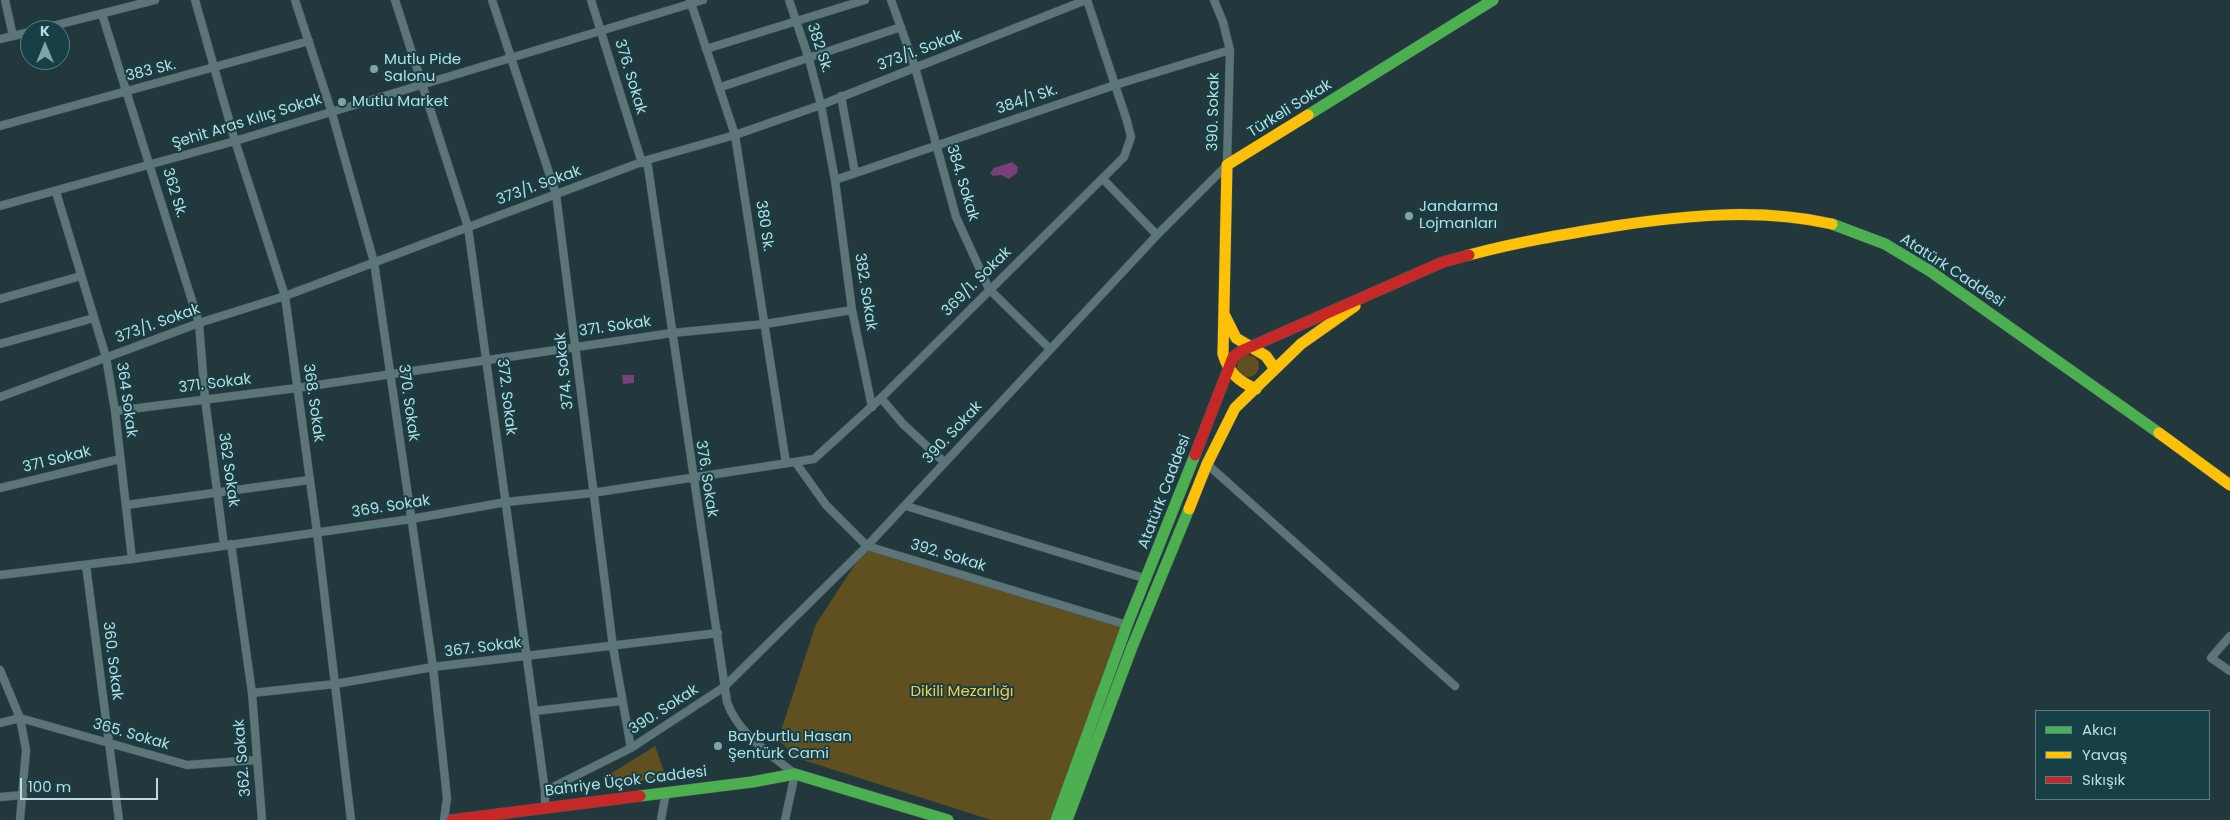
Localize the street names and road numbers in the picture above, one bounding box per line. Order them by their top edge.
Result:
street label: 382 Sk. [803,21,835,75]
street label: 373/1. Sokak [875,27,965,75]
street label: 376. Sokak [610,37,650,117]
street label: 383 Sk. [124,56,178,86]
street label: 390. Sokak [1204,72,1224,152]
street label: Türkeli Sokak [1245,76,1335,142]
street label: 384/1 Sk. [994,81,1060,119]
street label: Şehit Aras Kılıç Sokak [170,91,324,153]
street label: 384. Sokak [942,143,982,223]
street label: 373/1. Sokak [494,162,584,210]
street label: 362 Sk. [158,166,190,220]
street label: 380 Sk. [751,199,777,253]
street label: Atatürk Caddesi [1896,231,2008,311]
street label: 369/1. Sokak [938,243,1016,321]
street label: 382. Sokak [850,252,880,332]
street label: 373/1. Sokak [113,300,203,348]
street label: 371. Sokak [578,313,652,341]
street label: 374. Sokak [552,331,578,411]
street label: 372. Sokak [492,358,520,436]
street label: 364 Sokak [112,361,140,439]
street label: 368. Sokak [299,363,327,443]
street label: 370. Sokak [394,363,422,443]
street label: 371. Sokak [178,371,252,397]
street label: 390. Sokak [920,398,986,468]
street label: 362 Sokak [214,432,242,508]
street label: Atatürk Caddesi [1135,432,1195,552]
street label: 376. Sokak [691,439,721,519]
street label: 371 Sokak [21,443,93,477]
street label: 369. Sokak [351,492,431,522]
street label: 392. Sokak [908,536,988,576]
street label: 360. Sokak [98,621,126,701]
street label: 367. Sokak [443,634,523,662]
street label: 390. Sokak [626,681,702,739]
street label: 365. Sokak [91,715,171,755]
street label: 362. Sokak [231,718,255,798]
street label: Bahriye Üçok Caddesi [544,763,708,801]

